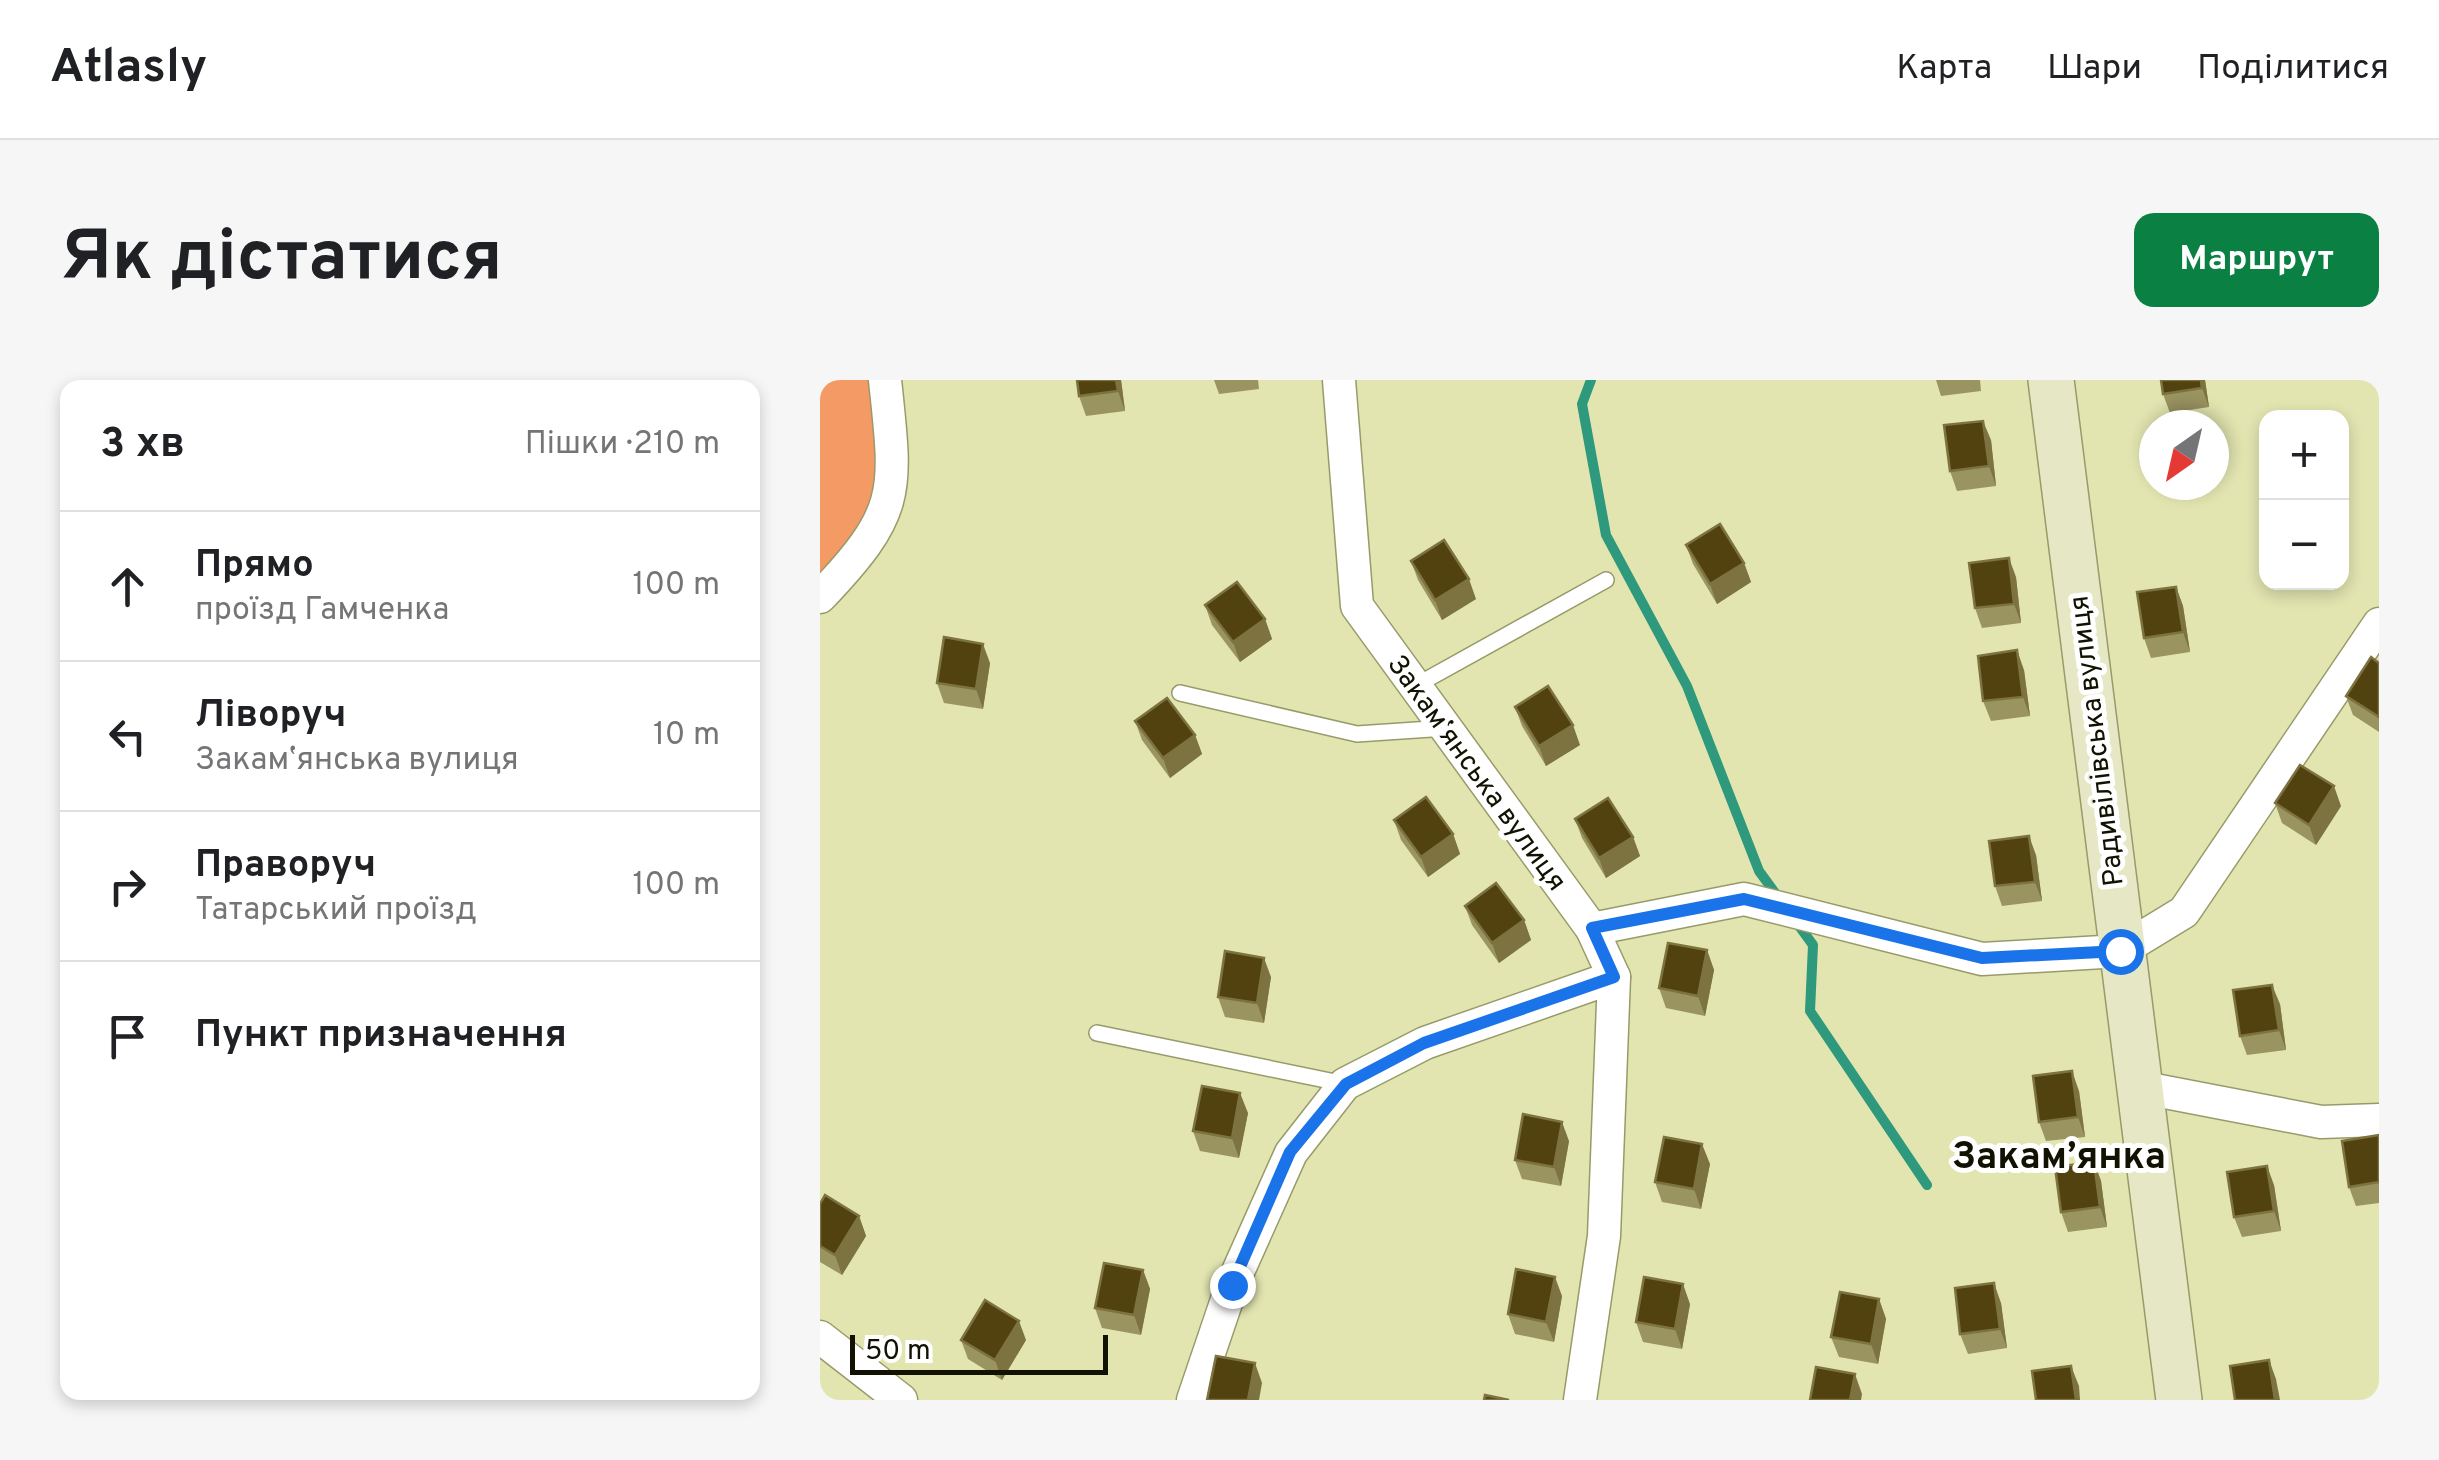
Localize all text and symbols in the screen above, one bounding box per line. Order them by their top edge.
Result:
text: Atlasly [50,39,207,99]
text: Карта [1896,47,1992,91]
text: Шари [2047,47,2142,91]
text: Поділитися [2197,47,2389,91]
button: Маршрут [2134,213,2379,307]
text: Як дістатися [60,216,503,305]
north arrow [2139,410,2229,500]
map controls [2259,410,2349,590]
button: + [2259,410,2349,500]
text: 3 хв [100,419,185,472]
text: Пішки · 210 m [525,425,720,465]
button: − [2259,500,2349,590]
text: Прямо [195,542,314,591]
icon: ahead [100,559,155,614]
text: 100 m [633,566,720,606]
text: проїзд Гамченка [195,591,449,631]
street label: Радивілівська вулиця [2062,593,2134,888]
street label: Закамʼянська вулиця [1378,649,1573,899]
text: Ліворуч [195,692,346,741]
icon: left [100,709,155,764]
text: 10 m [653,716,720,756]
text: Закамʼянська вулиця [195,741,519,781]
text: Праворуч [195,842,376,891]
icon: right [100,859,155,914]
text: 100 m [633,866,720,906]
text: Татарський проїзд [195,891,477,931]
route start [2098,929,2144,975]
icon: arrive [100,1009,155,1064]
text: Пункт призначення [195,1012,567,1061]
district label: Закам’янка [1952,1134,2166,1183]
route end [1210,1263,1256,1309]
scale bar [850,1330,1108,1374]
text: 50 m [865,1334,931,1370]

